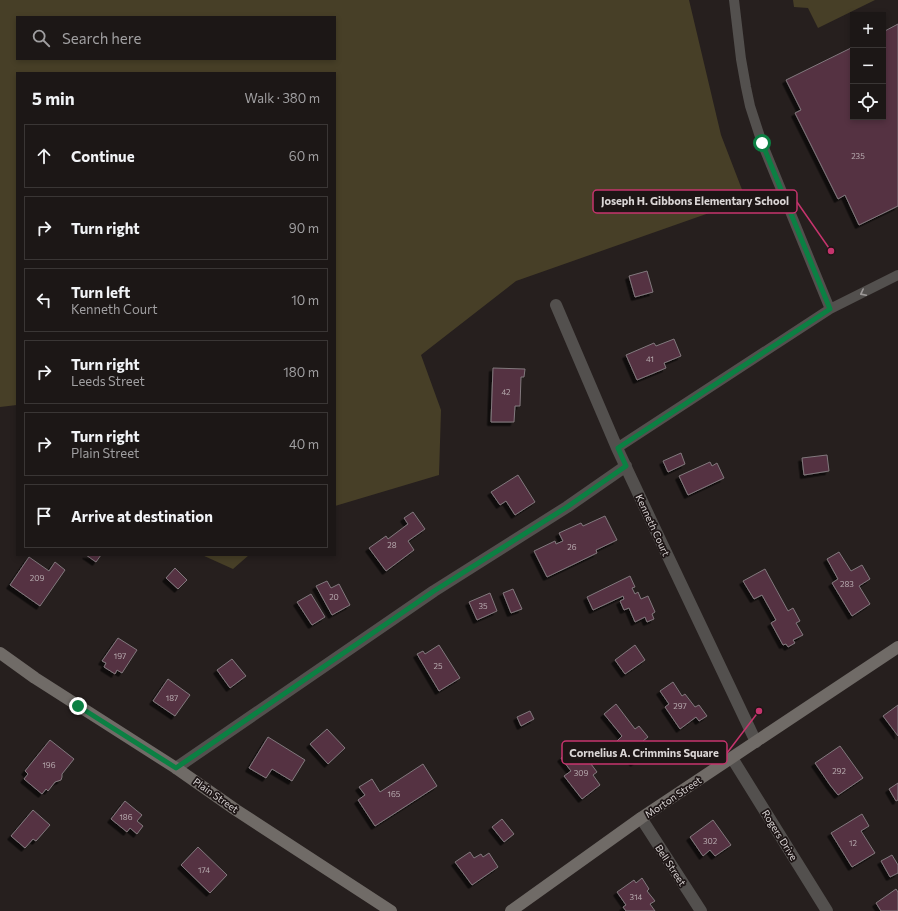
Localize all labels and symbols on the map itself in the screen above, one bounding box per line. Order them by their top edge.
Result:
route start [753,134,771,152]
house number: 235 [851,151,865,161]
callout: Joseph H. Gibbons Elementary School [593,190,797,213]
text: Joseph H. Gibbons Elementary School [601,194,789,208]
one-way arrow [860,288,867,295]
house number: 41 [646,354,654,364]
house number: 42 [501,387,511,397]
street label: Kenneth Court [634,492,672,558]
house number: 28 [387,540,397,550]
house number: 26 [567,542,577,552]
house number: 209 [30,573,44,583]
house number: 283 [840,579,854,589]
house number: 20 [329,592,339,602]
house number: 35 [478,601,488,611]
house number: 197 [114,651,126,661]
house number: 25 [433,661,443,671]
house number: 187 [166,693,178,703]
route end [69,697,87,715]
house number: 297 [673,701,687,711]
callout: Cornelius A. Crimmins Square [562,741,727,764]
text: Cornelius A. Crimmins Square [569,746,719,759]
house number: 196 [42,760,56,770]
house number: 292 [832,766,846,776]
house number: 309 [574,768,588,778]
street label: Morton Street [643,774,703,820]
street label: Plain Street [191,775,241,815]
house number: 165 [388,789,401,799]
street label: Rogers Drive [760,807,800,863]
house number: 186 [119,812,133,822]
house number: 302 [703,836,718,846]
house number: 12 [849,838,857,848]
street label: Bell Street [653,842,689,888]
house number: 174 [198,865,210,875]
house number: 314 [630,892,643,902]

